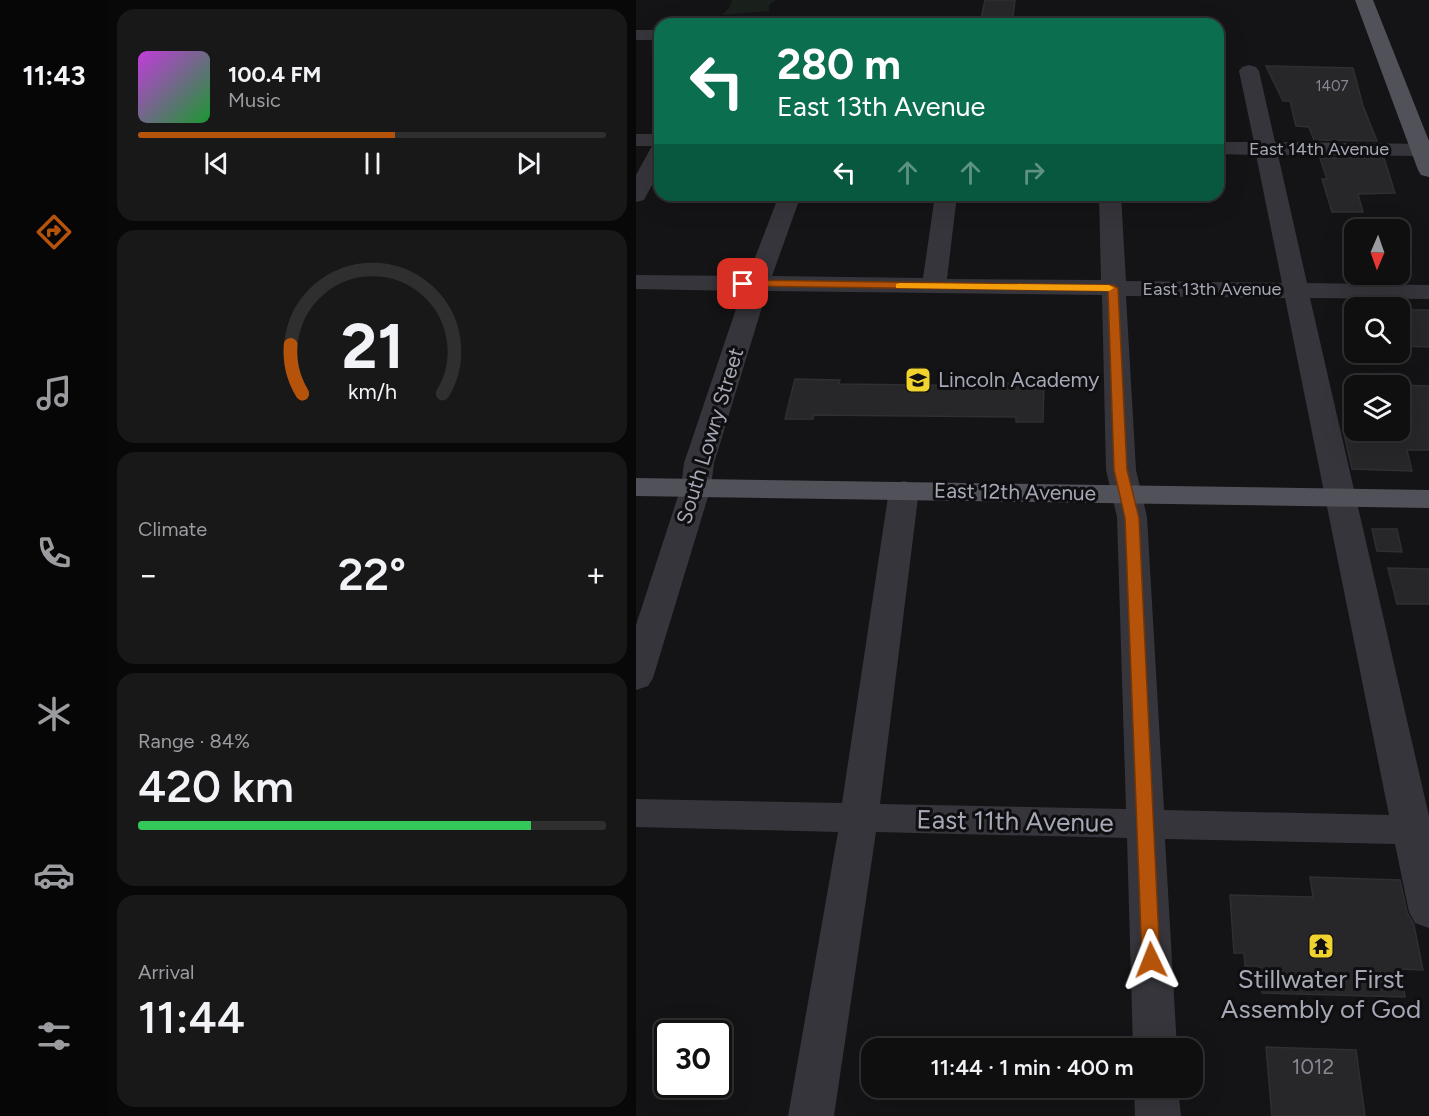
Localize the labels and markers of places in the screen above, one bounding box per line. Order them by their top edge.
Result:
pin [717,258,768,309]
school or university icon: Lincoln Academy [903,365,933,395]
place label: Lincoln Academy [938,367,1099,392]
temple icon: Stillwater First Assembly of God [1306,931,1336,961]
place label: Stillwater First Assembly of God [1221,963,1421,1025]

